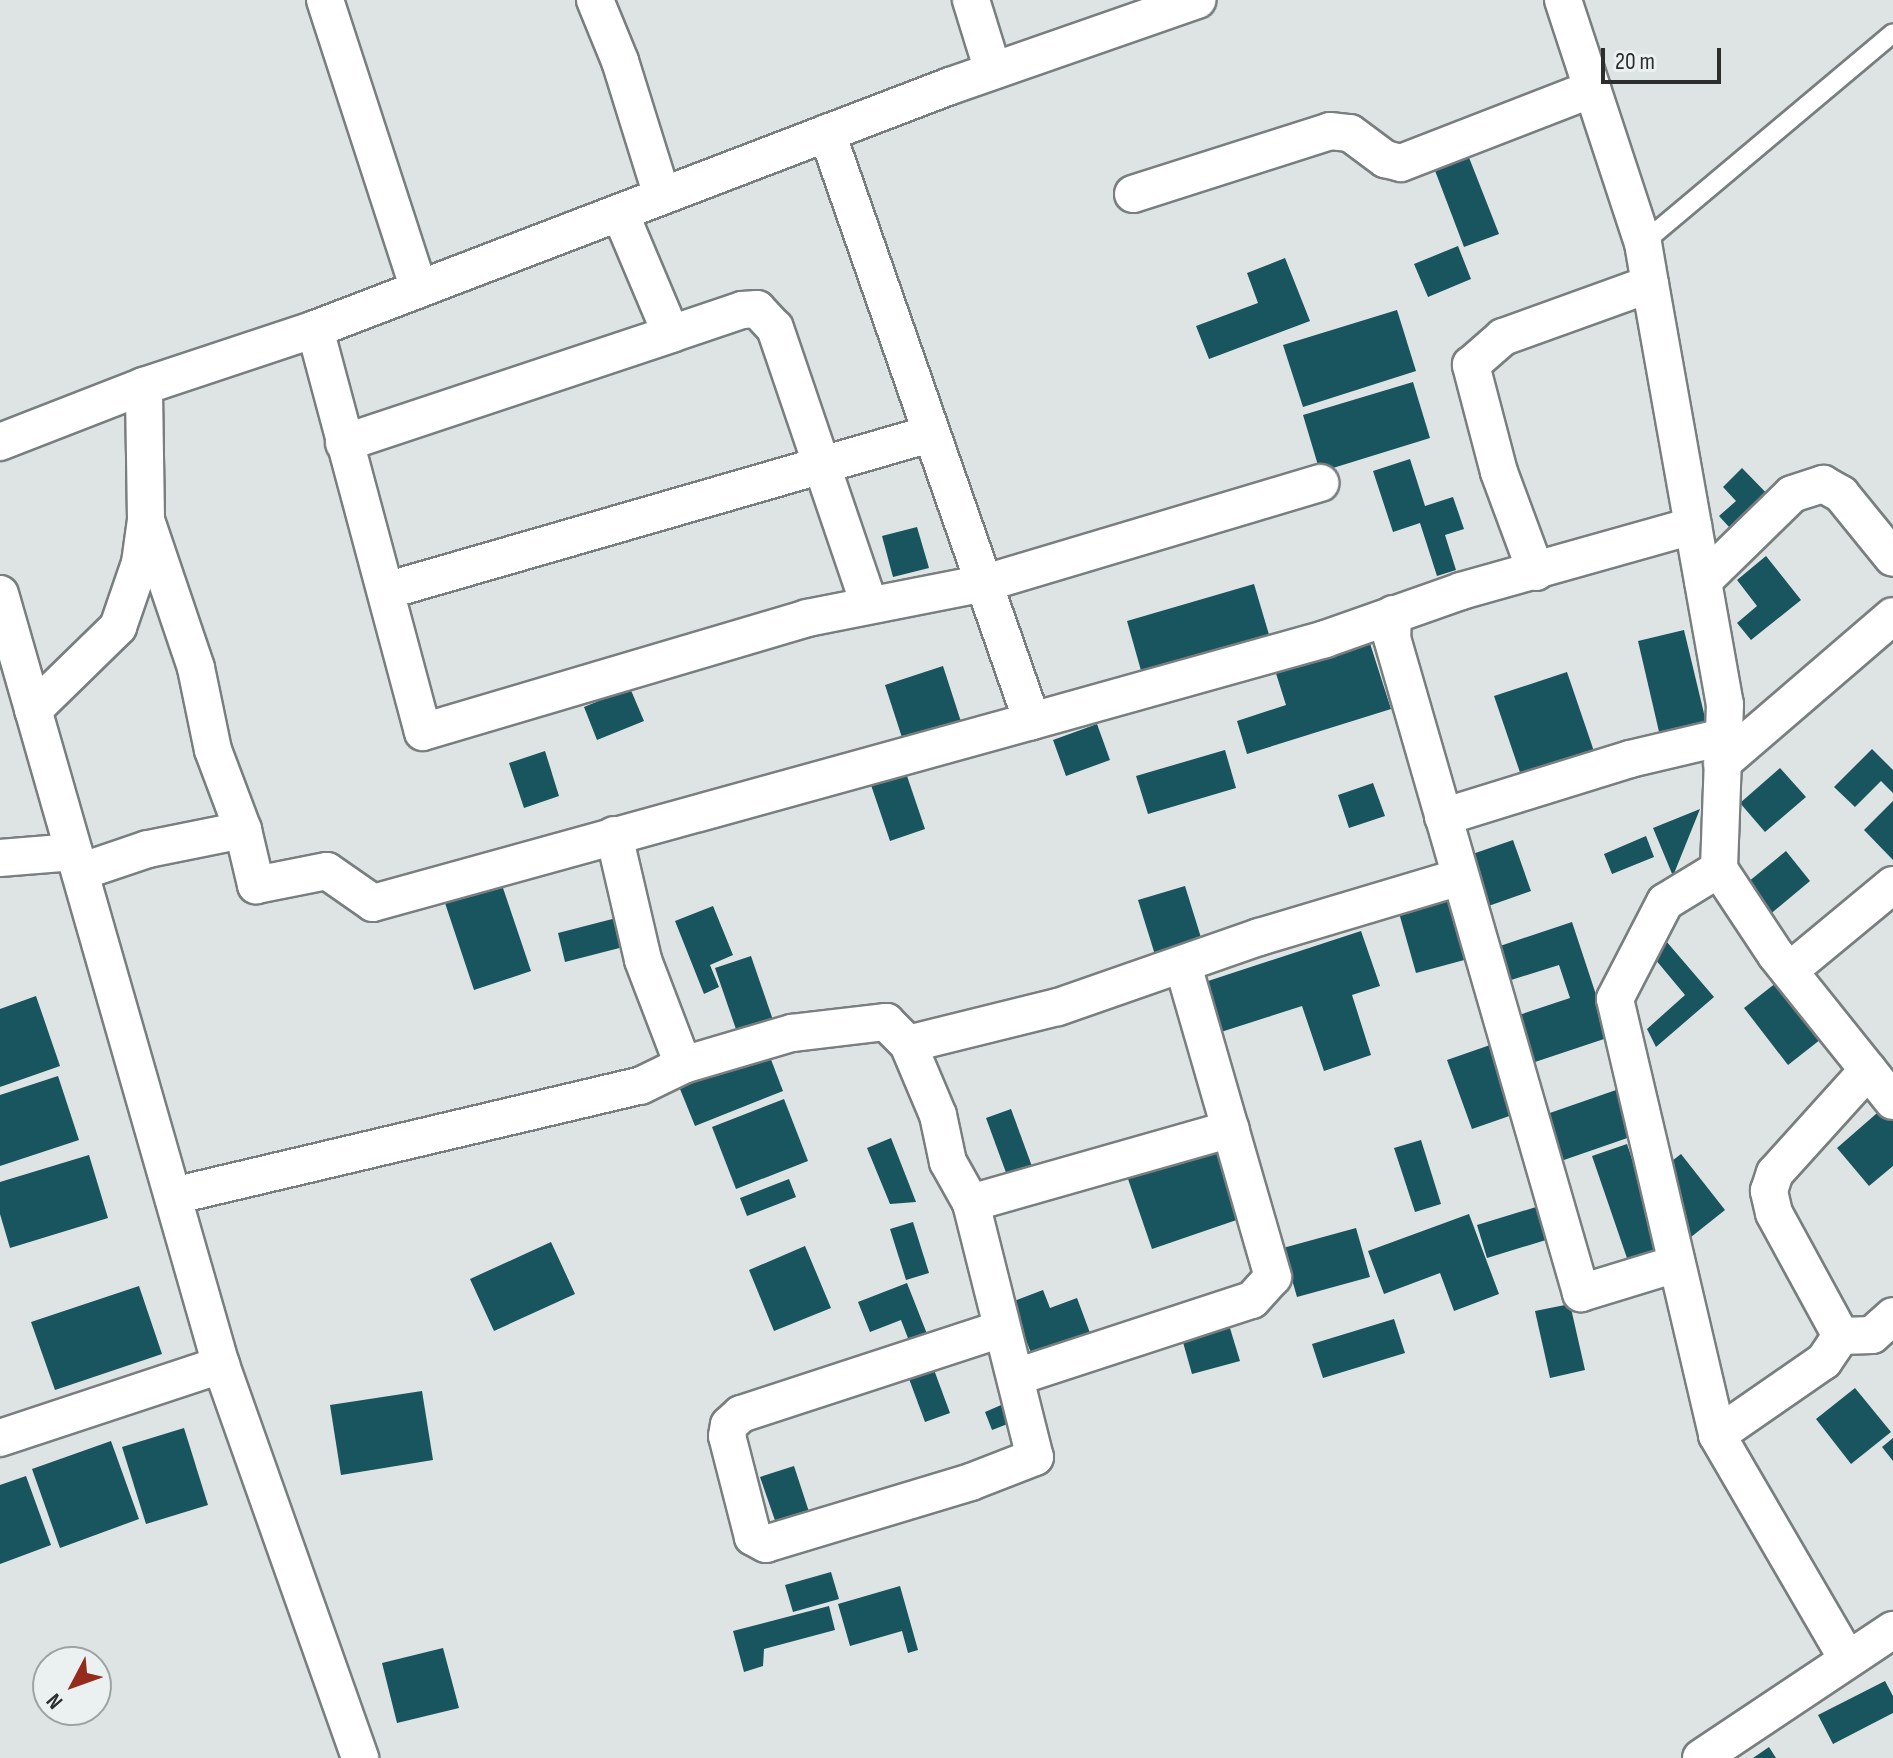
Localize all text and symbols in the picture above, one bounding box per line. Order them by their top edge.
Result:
scale bar [1605,32,1725,82]
text: 20 m [1615,47,1655,76]
north arrow [32,1646,112,1726]
text: N [41,1687,69,1714]

